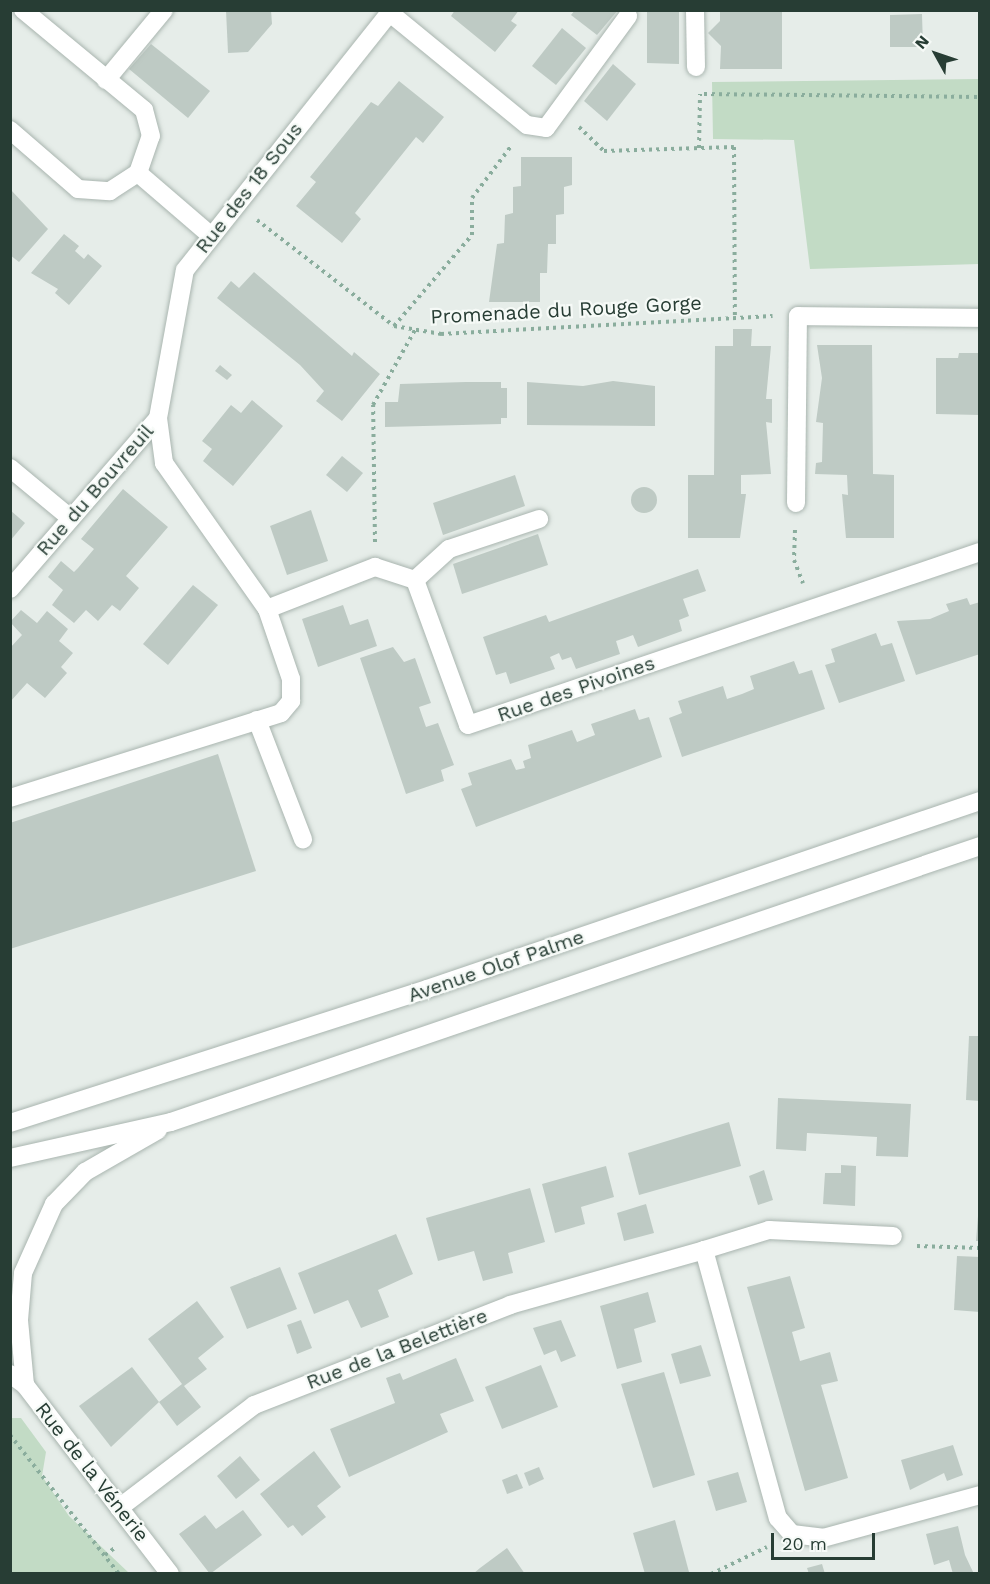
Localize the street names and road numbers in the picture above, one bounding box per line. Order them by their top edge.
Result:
street label: Rue des 18 Sous [190,118,308,258]
street label: Promenade du Rouge Gorge [430,291,702,329]
street label: Rue du Bouvreuil [31,419,159,561]
street label: Rue des Pivoines [494,651,658,727]
street label: Avenue Olof Palme [404,924,588,1008]
street label: Rue de la Belettière [303,1303,491,1395]
street label: Rue de la Vénerie [30,1397,154,1547]

